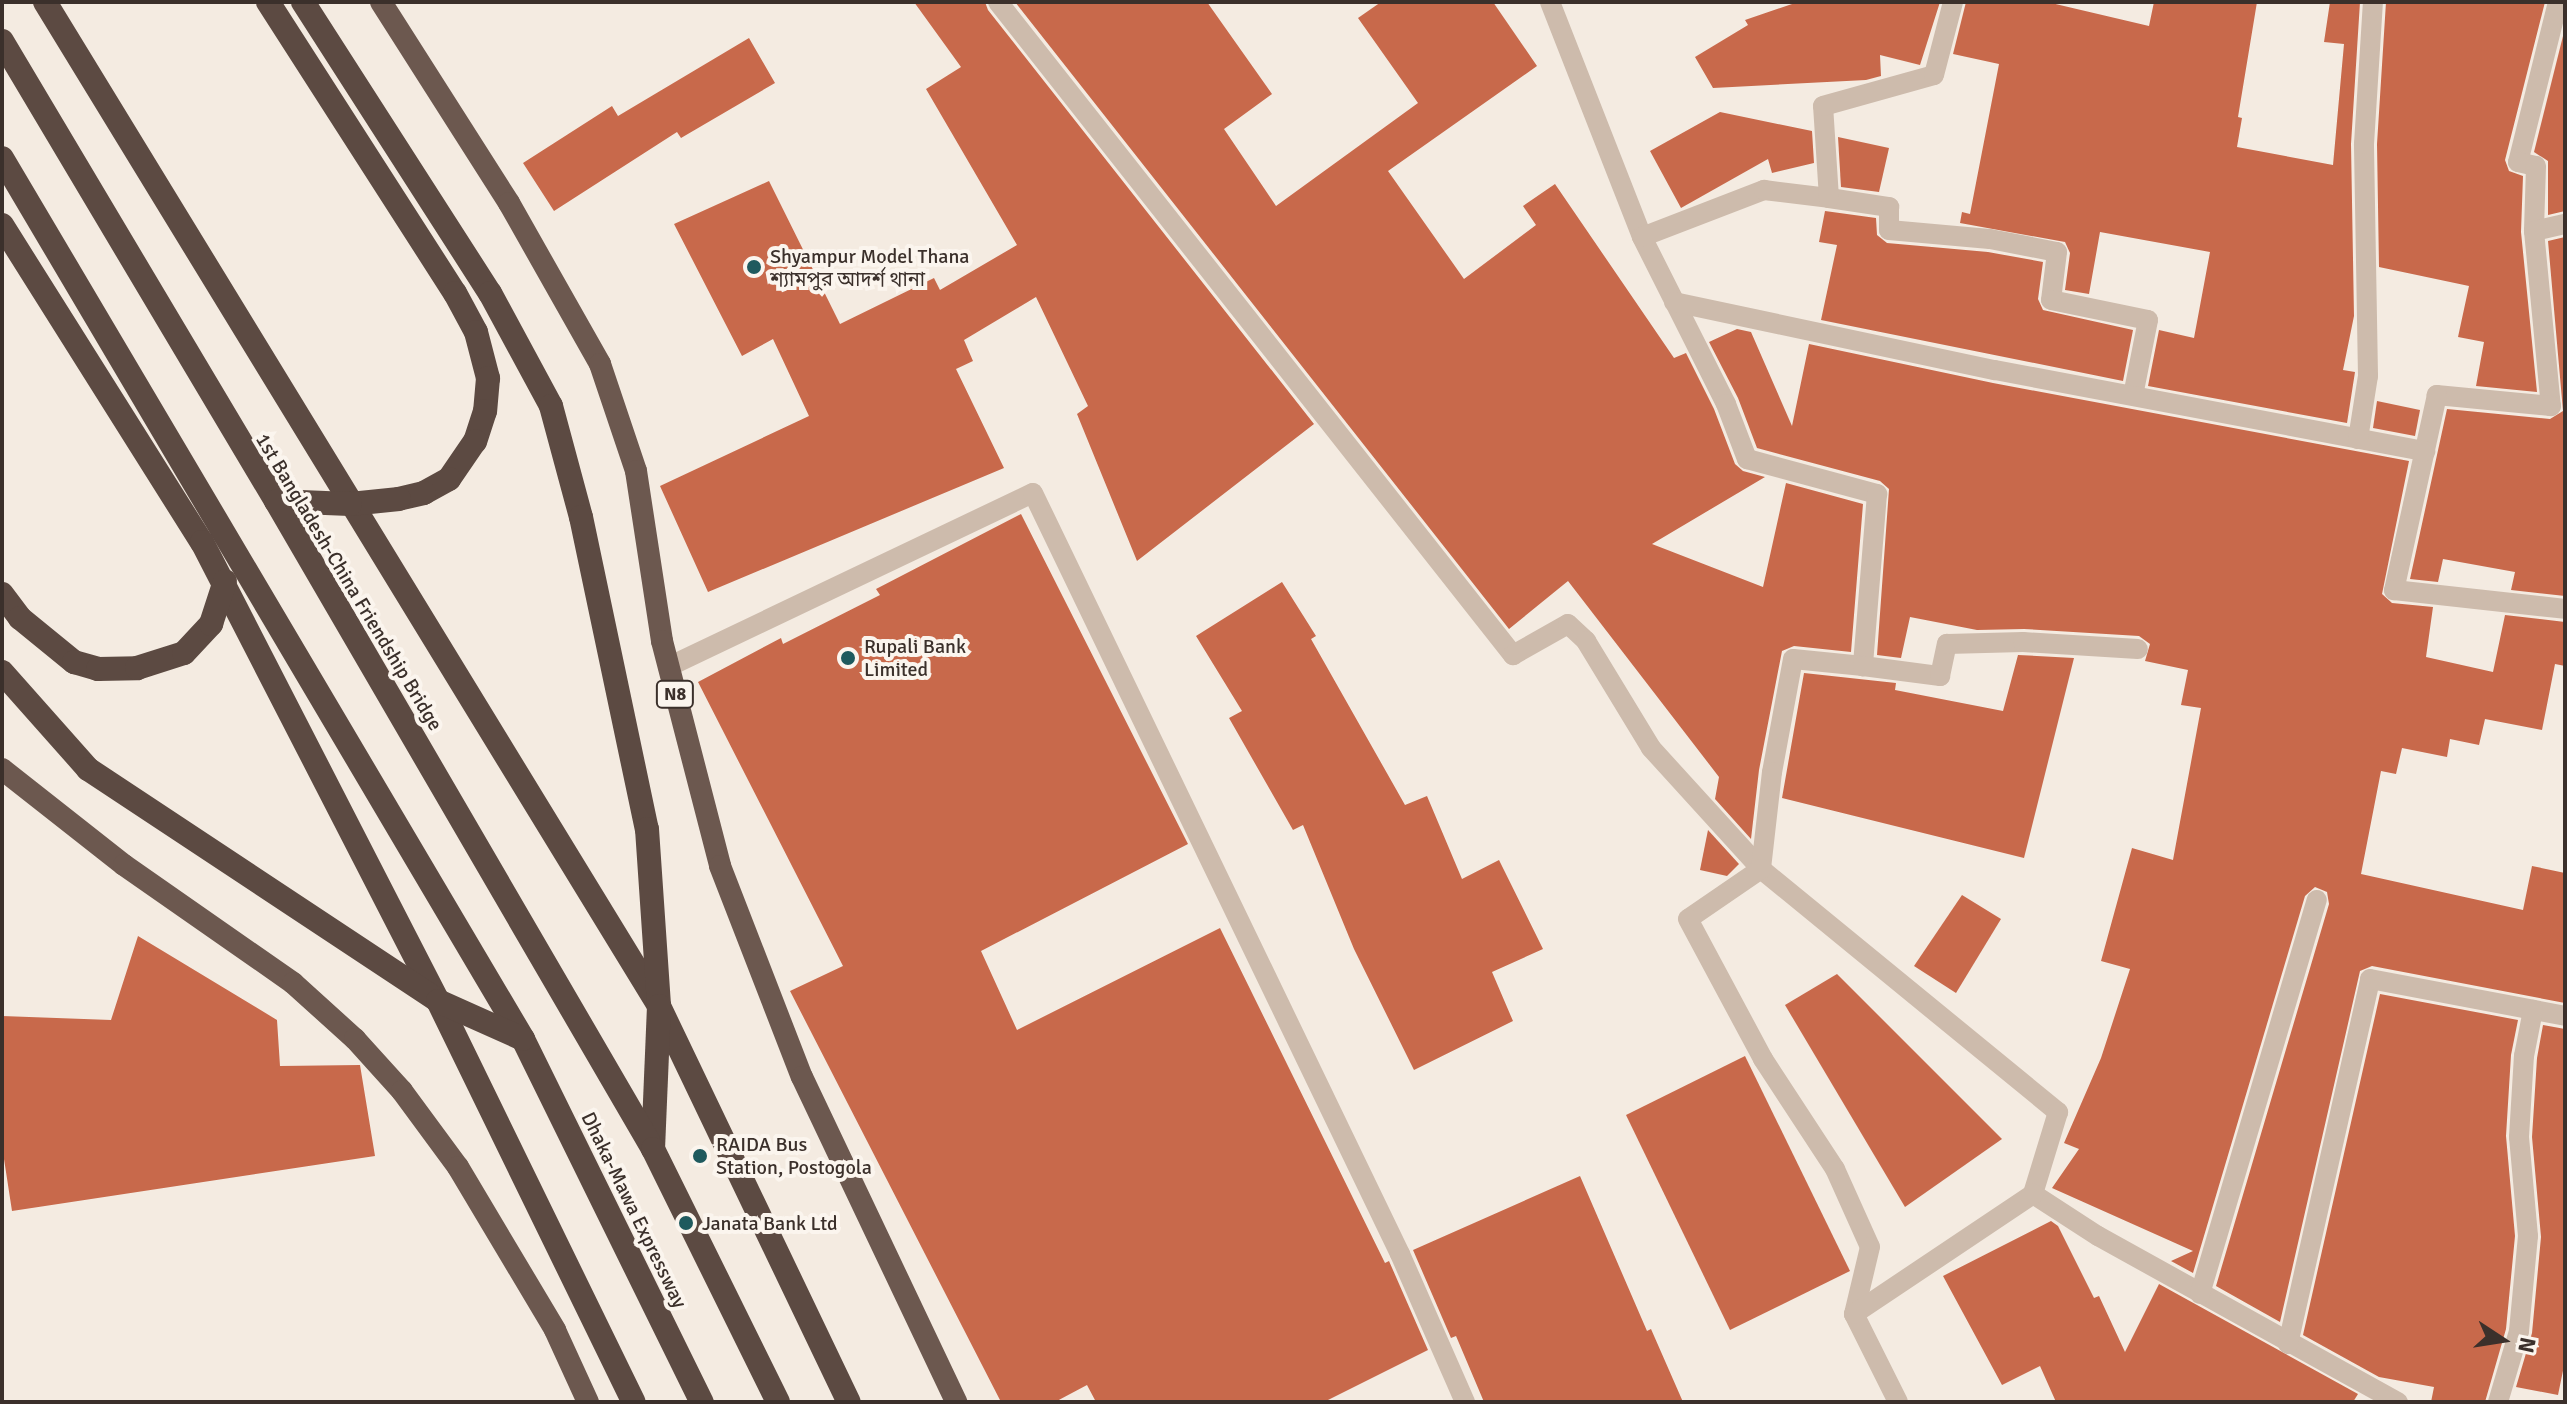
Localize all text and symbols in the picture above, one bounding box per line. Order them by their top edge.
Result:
place label: Shyampur Model Thana শ্যামপুর আদর্শ থানা [770,244,970,291]
marker: Shyampur Model Thana শ্যামপুর আদর্শ থানা [745,258,763,276]
street label: 1st Bangladesh-China Friendship Bridge [251,429,447,735]
place label: Rupali Bank Limited [864,634,966,681]
marker: Rupali Bank Limited [839,649,857,667]
road number: N8 [655,680,695,708]
street label: Dhaka-Mawa Expressway [576,1108,692,1312]
place label: RAIDA Bus Station, Postogola [716,1132,872,1179]
marker: RAIDA Bus Station, Postogola [691,1147,709,1165]
place label: Janata Bank Ltd [702,1211,838,1235]
marker: Janata Bank Ltd [677,1214,695,1232]
north arrow [2463,1300,2543,1380]
text: N [2512,1335,2542,1355]

